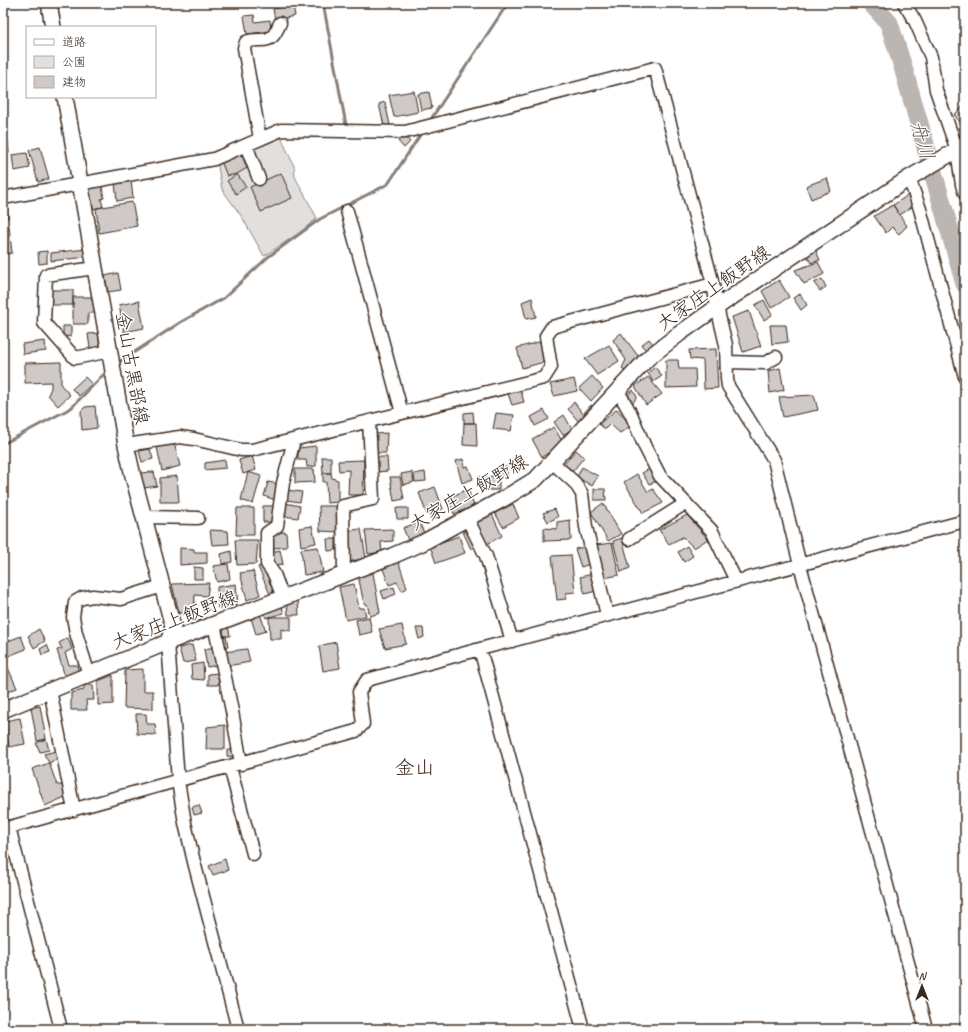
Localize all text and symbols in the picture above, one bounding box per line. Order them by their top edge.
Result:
legend [26,26,156,98]
text: 道路 [62,34,86,50]
text: 公園 [62,54,86,70]
text: 建物 [62,74,86,90]
water label: 舟川 [905,117,940,163]
street label: 大家庄上飯野線 [652,240,775,336]
street label: 金山古黒部線 [110,310,154,426]
street label: 大家庄上飯野線 [405,449,532,537]
street label: 大家庄上飯野線 [108,585,241,655]
district label: 金山 [395,755,435,780]
north arrow [902,966,942,1006]
text: N [919,969,928,983]

